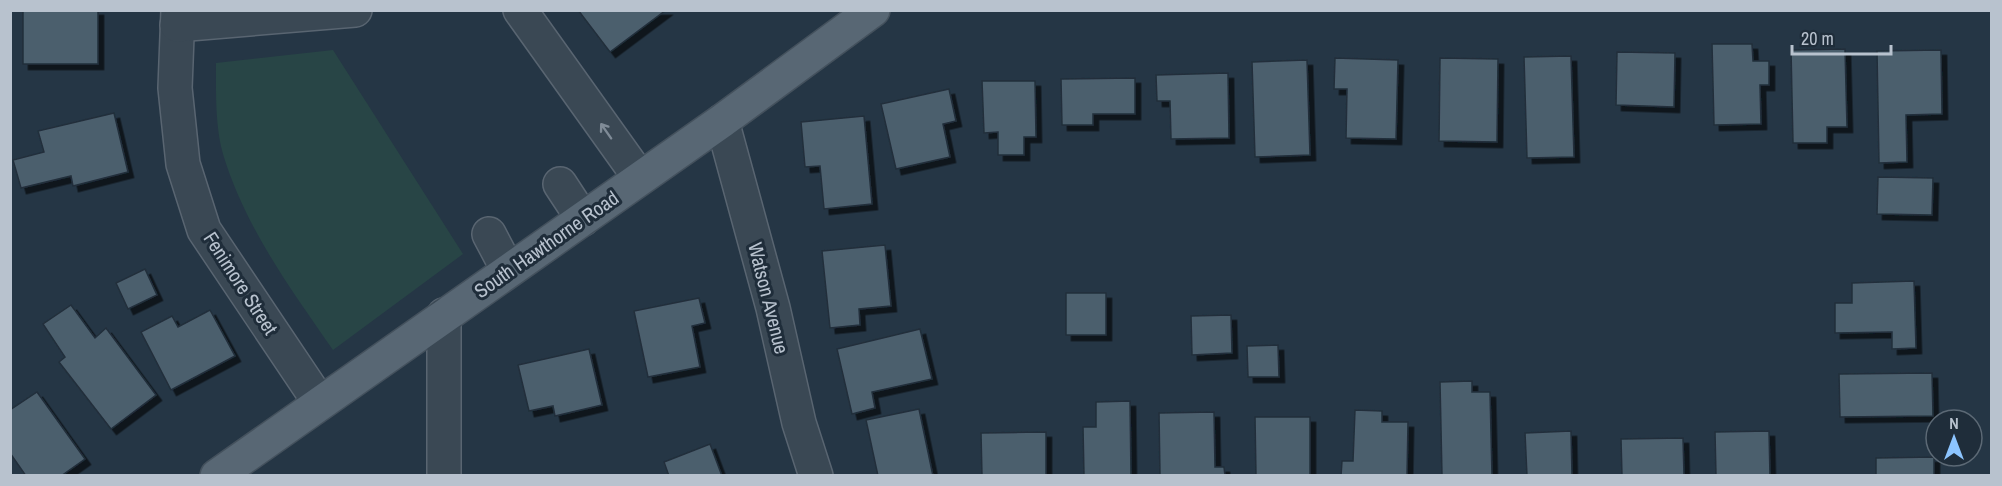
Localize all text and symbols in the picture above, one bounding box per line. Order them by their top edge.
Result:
scale bar [1792,18,1891,56]
text: 20 m [1801,26,1834,51]
one-way arrow [600,123,612,139]
street label: South Hawthorne Road [468,184,624,304]
street label: Fenimore Street [198,226,285,340]
street label: Watson Avenue [742,239,796,357]
north arrow [1924,408,1984,468]
text: N [1949,412,1959,434]

